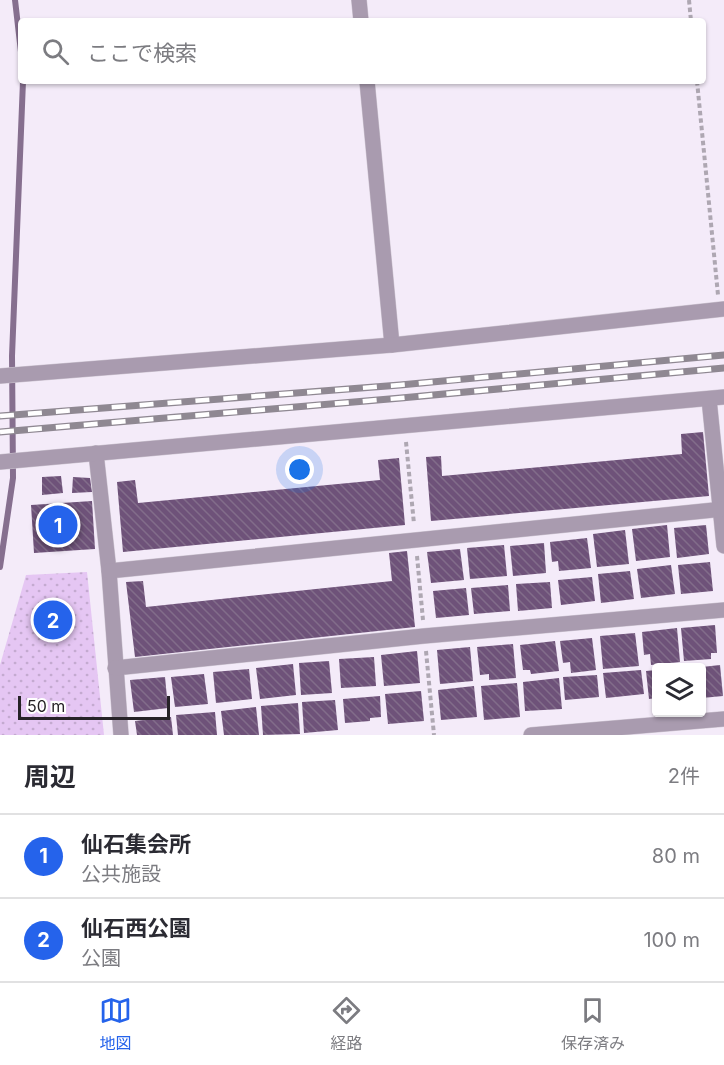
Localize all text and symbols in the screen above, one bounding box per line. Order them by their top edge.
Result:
search box [18,18,706,84]
icon: search [39,35,72,68]
text: ここで検索 [87,40,197,66]
your location [285,455,314,484]
pin: 1 [38,502,78,548]
pin: 2 [34,598,72,642]
map controls [652,663,706,717]
button: layers [652,663,706,717]
scale bar [18,693,170,720]
text: 50 m [27,696,65,716]
text: 周辺 [24,761,76,792]
text: 2件 [668,764,700,788]
text: 仙石集会所 [81,831,191,857]
text: 1 [39,844,48,868]
text: 80 m [652,844,700,868]
text: 公共施設 [81,862,161,886]
text: 仙石西公園 [81,915,191,941]
text: 2 [37,928,50,952]
text: 100 m [643,928,700,952]
text: 公園 [81,946,121,970]
tab: 地図 [99,994,132,1054]
tab: 経路 [330,994,363,1054]
tab: 保存済み [561,994,625,1054]

